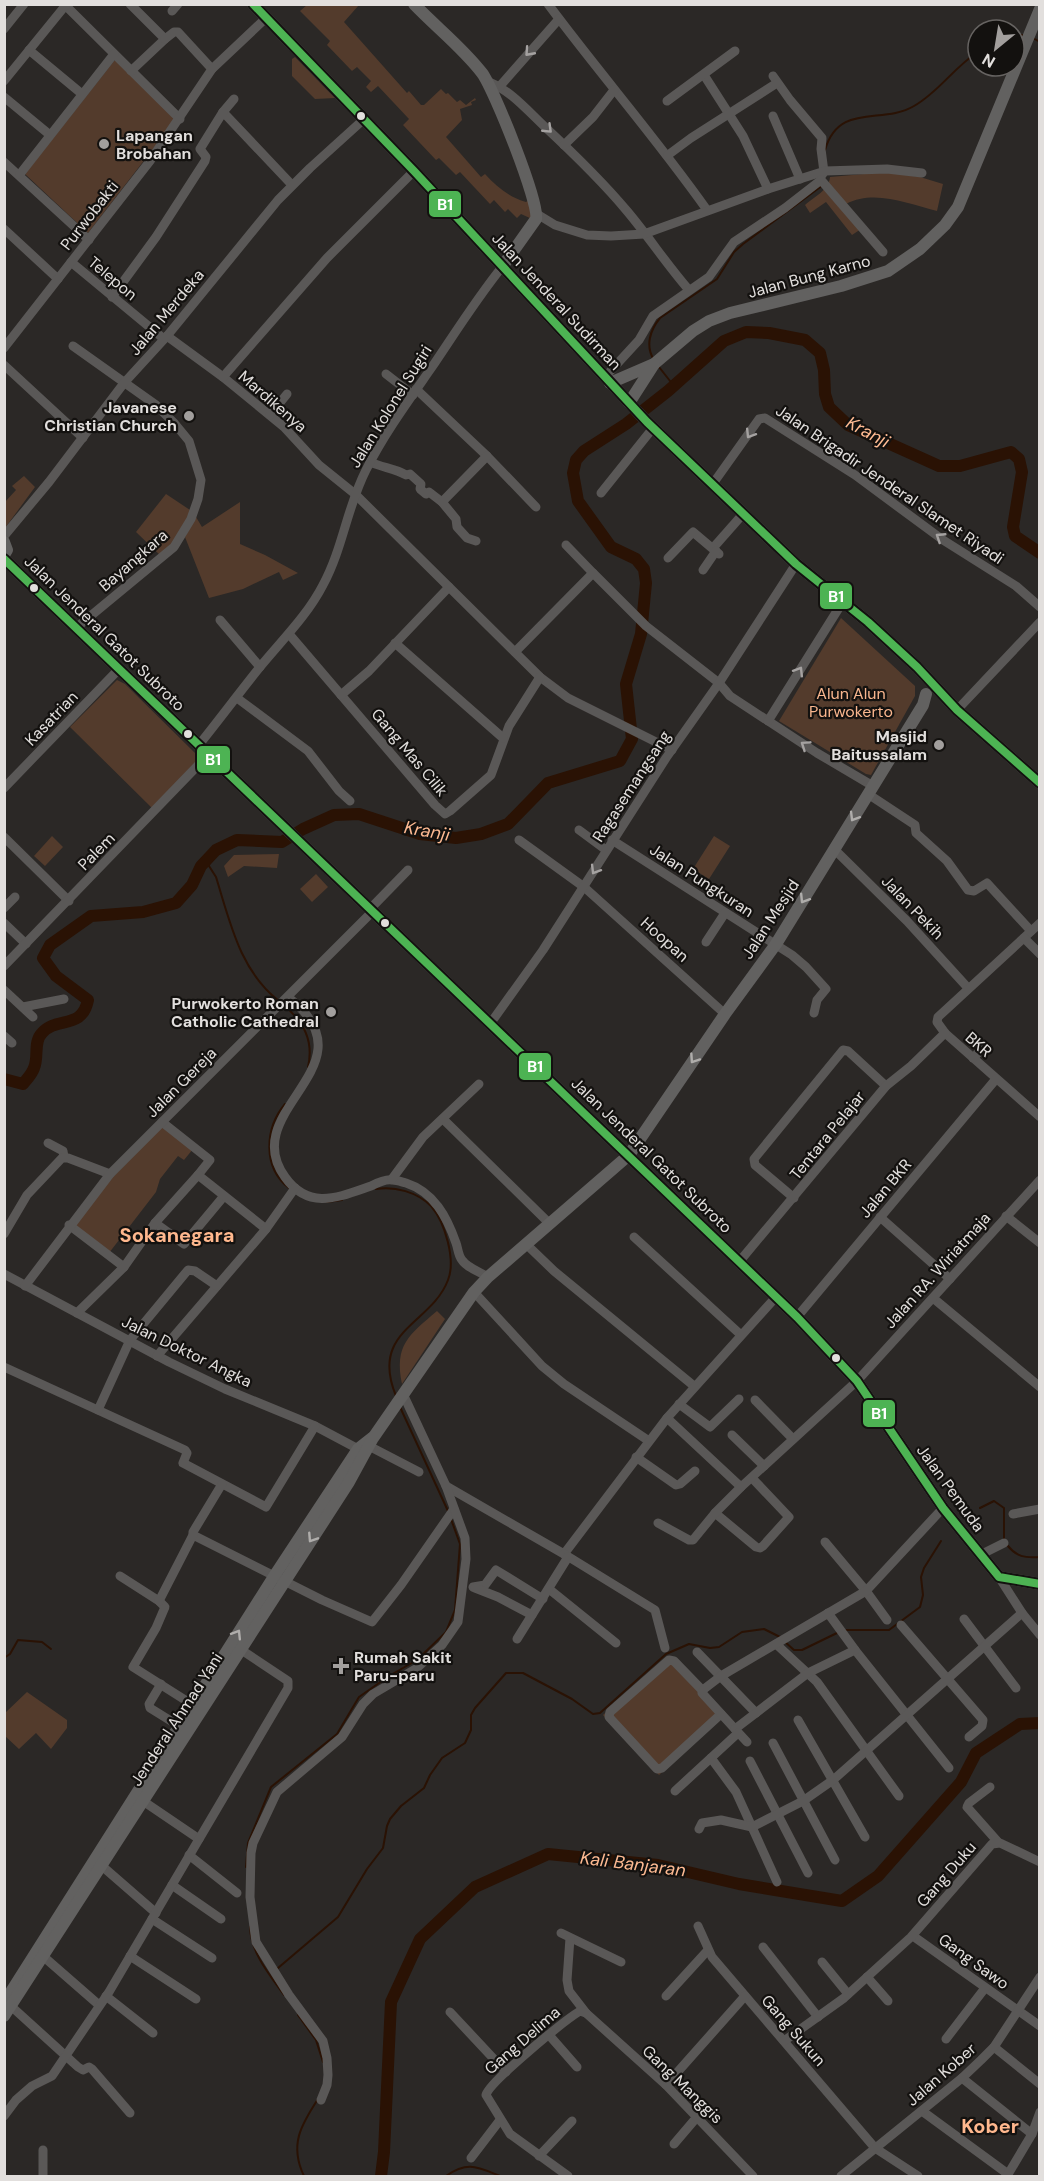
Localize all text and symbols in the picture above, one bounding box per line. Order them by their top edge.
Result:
north arrow [966,18,1026,78]
one-way arrow [525,45,536,56]
text: N [978,49,999,73]
unlabelled marker [355,110,367,122]
one-way arrow [541,122,552,133]
place label: Lapangan Brobahan [116,125,193,164]
marker: Lapangan Brobahan [97,137,111,151]
street label: Purwobakti [56,176,123,254]
line badge: B1 [428,190,462,218]
text: B1 [437,194,453,215]
street label: Jalan Jenderal Sudirman [487,228,626,375]
street label: Jalan Bung Karno [746,250,873,303]
street label: Telepon [84,252,142,305]
street label: Jalan Merdeka [124,265,209,360]
street label: Jalan Kolonel Sugiri [344,341,437,472]
street label: Mardikenya [234,366,311,437]
place label: Javanese Christian Church [44,397,177,436]
street label: Jalan Brigadir Jenderal Slamet Riyadi [772,400,1008,569]
marker: Javanese Christian Church [182,409,196,423]
water label: Kranji [842,411,895,454]
one-way arrow [745,428,757,438]
street label: Bayangkara [94,525,172,596]
one-way arrow [936,534,947,545]
street label: Jalan Jenderal Gatot Subroto [20,551,189,716]
unlabelled marker [28,582,40,594]
line badge: B1 [819,582,853,610]
text: B1 [828,586,844,607]
one-way arrow [792,667,804,677]
park label: Alun Alun Purwokerto [809,683,893,722]
street label: Kasatrian [20,687,83,750]
street label: Gang Mas Cilik [367,704,453,801]
place label: Masjid Baitussalam [831,726,927,765]
street label: Ragasemangsang [588,727,675,846]
unlabelled marker [182,728,194,740]
marker: Masjid Baitussalam [932,738,946,752]
one-way arrow [801,740,811,752]
line badge: B1 [196,745,231,774]
text: B1 [205,749,221,770]
one-way arrow [850,811,862,821]
water label: Kranji [402,815,453,847]
street label: Palem [73,828,119,875]
street label: Jalan Pungkuran [646,839,758,922]
one-way arrow [591,863,602,874]
street label: Jalan Pekih [877,871,948,944]
street label: Jalan Mesjid [737,875,804,963]
one-way arrow [799,893,811,903]
street label: Hoopan [636,912,693,967]
unlabelled marker [379,917,391,929]
place label: Purwokerto Roman Catholic Cathedral [171,993,319,1032]
marker: Purwokerto Roman Catholic Cathedral [324,1005,338,1019]
street label: BKR [961,1027,996,1062]
street label: Jalan Gereja [142,1043,221,1122]
line badge: B1 [518,1052,552,1081]
one-way arrow [690,1053,701,1064]
text: B1 [527,1056,543,1077]
street label: Jalan Jenderal Gatot Subroto [567,1073,736,1238]
street label: Tentara Pelajar [785,1087,870,1184]
street label: Jalan BKR [855,1154,916,1222]
street label: Jalan RA. Wiriatmaja [880,1208,995,1333]
district label: Sokanegara [120,1222,234,1248]
street label: Jalan Doktor Angka [118,1311,255,1392]
unlabelled marker [830,1352,842,1364]
line badge: B1 [862,1399,896,1428]
text: B1 [871,1403,887,1424]
street label: Jalan Pemuda [912,1441,989,1536]
one-way arrow [308,1531,319,1542]
one-way arrow [230,1630,242,1640]
place label: Rumah Sakit Paru-paru [354,1647,452,1686]
street label: Jenderal Ahmad Yani [125,1649,227,1790]
marker: Rumah Sakit Paru-paru [332,1657,350,1675]
street label: Gang Duku [912,1837,981,1912]
water label: Kali Banjaran [579,1846,687,1882]
street label: Gang Sawo [934,1929,1013,1994]
street label: Gang Sukun [757,1990,830,2070]
street label: Gang Delima [480,2002,565,2079]
street label: Jalan Kober [902,2038,981,2110]
street label: Gang Manggis [638,2041,727,2128]
district label: Kober [961,2113,1019,2139]

